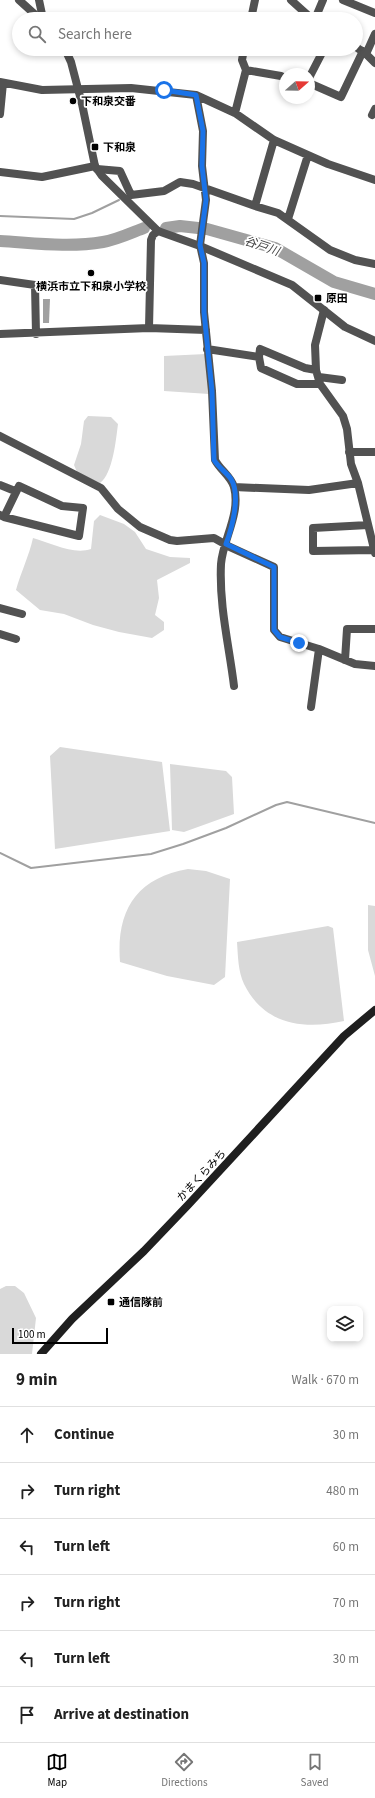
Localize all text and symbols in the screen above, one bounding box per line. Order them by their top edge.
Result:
search box [12,12,363,56]
icon: search [26,23,48,45]
text: Search here [58,24,132,45]
north arrow [279,68,315,104]
route start [155,81,173,99]
place label: 下和泉交番 [81,94,136,109]
marker: 下和泉交番 [68,96,78,106]
place label: 下和泉 [103,140,136,155]
marker: 下和泉 [90,142,100,152]
water label: 谷戸川 [242,233,284,261]
marker: 横浜市立下和泉小学校 [86,268,96,278]
place label: 横浜市立下和泉小学校 [36,279,146,294]
place label: 原田 [326,291,348,306]
marker: 原田 [313,293,323,303]
route end [290,634,308,652]
street label: かまくらみち [173,1146,229,1205]
place label: 通信隊前 [119,1295,163,1310]
marker: 通信隊前 [106,1297,116,1307]
map controls [327,1306,363,1342]
button: layers [327,1306,363,1342]
scale bar [12,1326,108,1345]
text: 100 m [18,1327,46,1342]
text: 9 min [16,1368,57,1392]
text: Walk · 670 m [291,1371,359,1389]
icon: ahead [16,1424,38,1446]
text: Continue [54,1424,114,1445]
text: 30 m [333,1426,359,1444]
icon: right [16,1480,38,1502]
text: Turn right [54,1480,120,1501]
text: 480 m [326,1482,359,1500]
icon: left [16,1536,38,1558]
text: Turn left [54,1536,110,1557]
text: 60 m [333,1538,359,1556]
icon: right [16,1592,38,1614]
text: Turn right [54,1592,120,1613]
text: 70 m [333,1594,359,1612]
icon: left [16,1648,38,1670]
text: Turn left [54,1648,110,1669]
text: 30 m [333,1650,359,1668]
icon: arrive [16,1704,38,1726]
text: Arrive at destination [54,1704,189,1725]
tab: Map [46,1751,68,1790]
tab: Directions [161,1751,208,1790]
tab: Saved [301,1751,329,1790]

